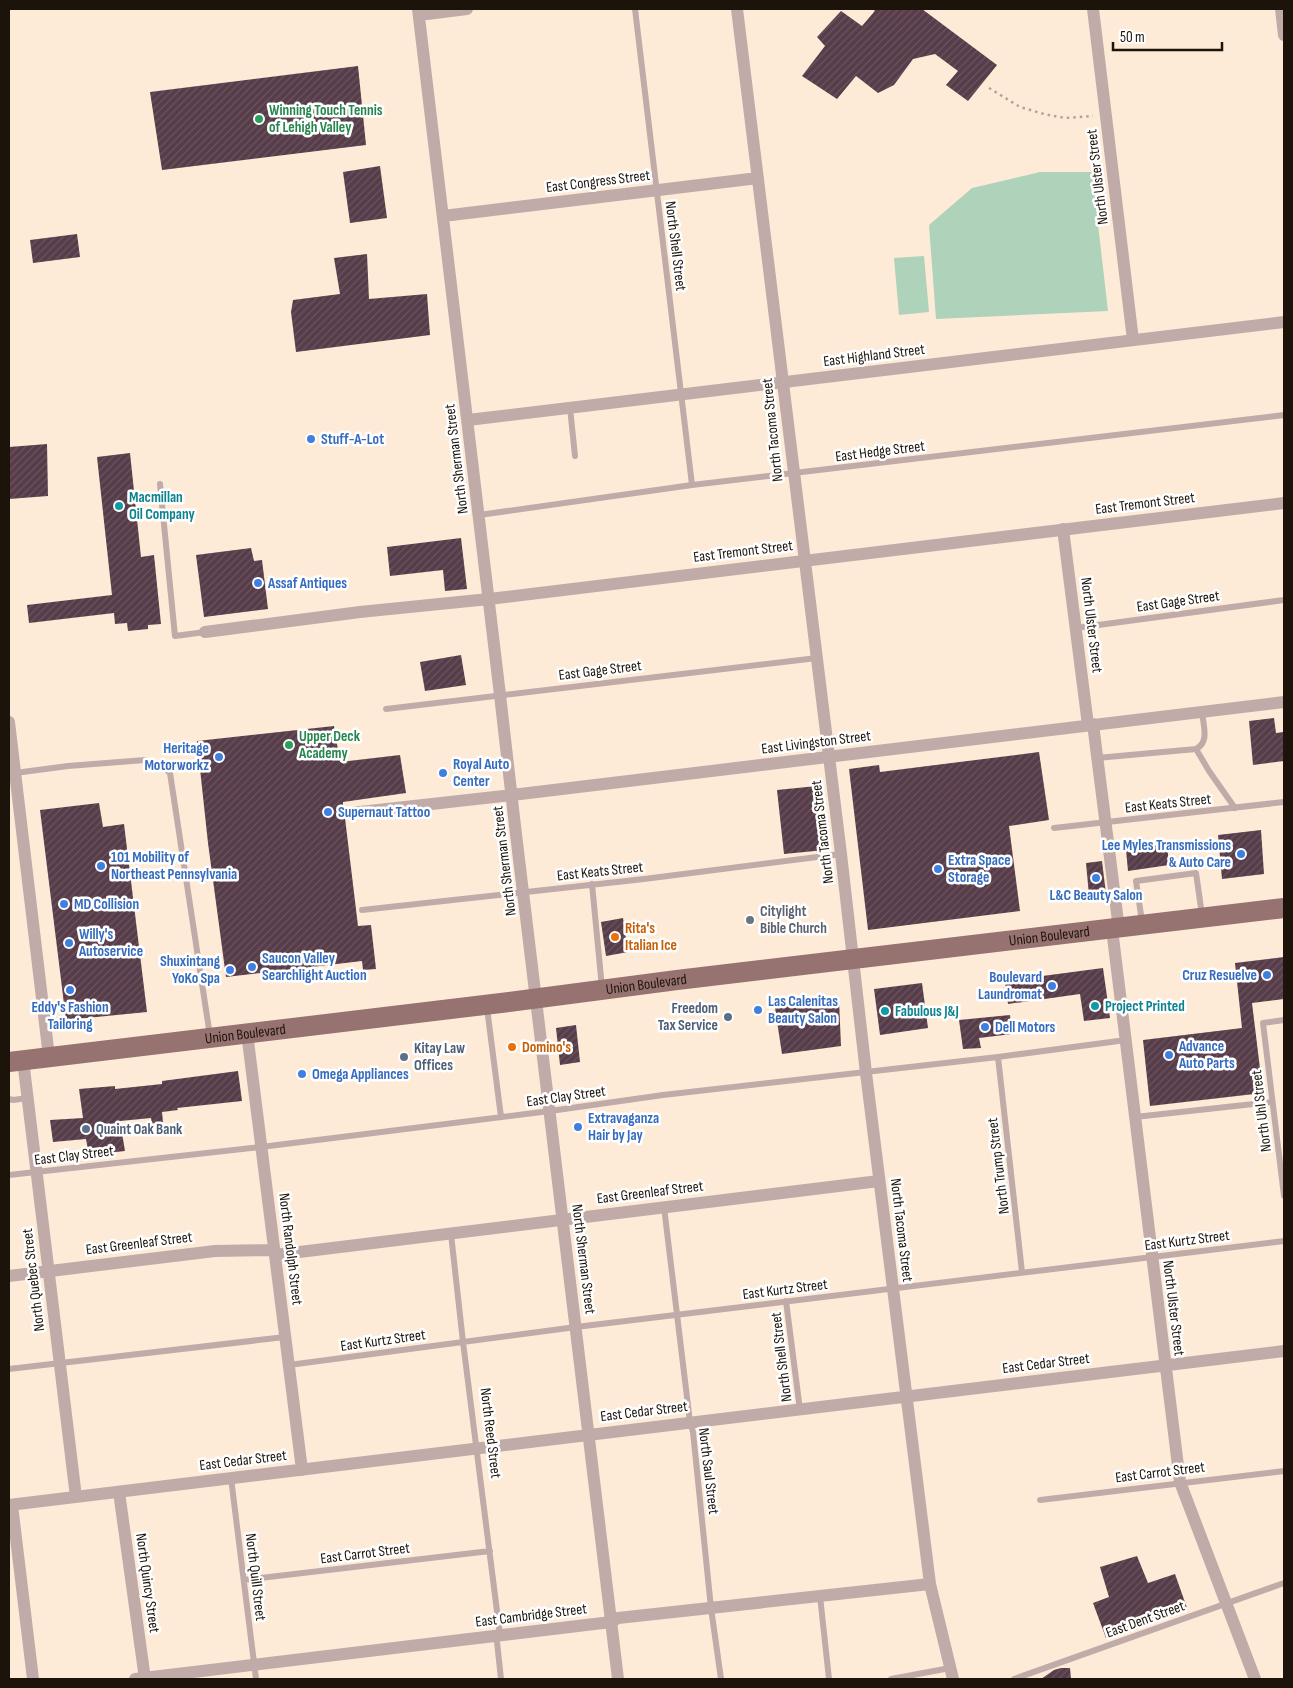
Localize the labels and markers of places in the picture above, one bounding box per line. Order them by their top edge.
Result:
place label: Winning Touch Tennis of Lehigh Valley [269,101,383,137]
marker: Winning Touch Tennis of Lehigh Valley [253,113,265,125]
place label: Stuff-A-Lot [321,430,384,449]
marker: Stuff-A-Lot [305,433,317,445]
place label: Macmillan Oil Company [129,488,196,524]
marker: Macmillan Oil Company [113,500,125,512]
place label: Assaf Antiques [267,574,347,593]
marker: Assaf Antiques [252,577,264,589]
place label: Upper Deck Academy [298,727,361,763]
place label: Heritage Motorworkz [144,739,209,775]
marker: Upper Deck Academy [283,739,295,751]
marker: Heritage Motorworkz [213,751,225,763]
place label: Royal Auto Center [453,755,509,791]
marker: Royal Auto Center [437,767,449,779]
place label: Supernaut Tattoo [338,803,430,822]
marker: Supernaut Tattoo [322,806,334,818]
place label: Lee Myles Transmissions & Auto Care [1102,836,1231,872]
place label: 101 Mobility of Northeast Pennsylvania [111,848,237,884]
marker: Lee Myles Transmissions & Auto Care [1235,848,1247,860]
place label: Extra Space Storage [948,851,1011,887]
marker: 101 Mobility of Northeast Pennsylvania [95,860,107,872]
marker: Extra Space Storage [932,863,944,875]
marker: L&C Beauty Salon [1090,872,1102,884]
place label: L&C Beauty Salon [1050,886,1142,905]
place label: MD Collision [74,895,139,914]
marker: MD Collision [58,898,70,910]
place label: Citylight Bible Church [760,902,827,938]
marker: Citylight Bible Church [744,914,756,926]
place label: Rita's Italian Ice [625,919,677,955]
place label: Willy's Autoservice [78,925,143,961]
marker: Rita's Italian Ice [609,931,621,943]
marker: Willy's Autoservice [63,937,75,949]
place label: Saucon Valley Searchlight Auction [262,949,367,985]
place label: Shuxintang YoKo Spa [160,952,221,988]
marker: Saucon Valley Searchlight Auction [246,961,258,973]
marker: Shuxintang YoKo Spa [224,964,236,976]
place label: Cruz Resuelve [1182,966,1257,985]
place label: Boulevard Laundromat [978,968,1042,1004]
marker: Cruz Resuelve [1261,969,1273,981]
marker: Boulevard Laundromat [1046,980,1058,992]
marker: Eddy's Fashion Tailoring [64,984,76,996]
place label: Las Calenitas Beauty Salon [768,992,838,1028]
place label: Project Printed [1105,997,1185,1016]
place label: Eddy's Fashion Tailoring [31,998,109,1034]
place label: Freedom Tax Service [658,999,718,1035]
marker: Project Printed [1089,1000,1101,1012]
place label: Fabulous J&J [895,1002,959,1021]
marker: Las Calenitas Beauty Salon [752,1004,764,1016]
marker: Fabulous J&J [879,1005,891,1017]
marker: Freedom Tax Service [722,1011,734,1023]
place label: Dell Motors [995,1018,1056,1037]
marker: Dell Motors [979,1021,991,1033]
place label: Advance Auto Parts [1178,1037,1235,1073]
place label: Domino's [522,1038,571,1057]
place label: Kitay Law Offices [414,1039,465,1075]
marker: Domino's [506,1041,518,1053]
marker: Advance Auto Parts [1163,1049,1175,1061]
marker: Kitay Law Offices [398,1051,410,1063]
place label: Omega Appliances [312,1065,409,1084]
marker: Omega Appliances [296,1068,308,1080]
place label: Extravaganza Hair by Jay [588,1109,659,1145]
place label: Quaint Oak Bank [96,1120,183,1139]
marker: Extravaganza Hair by Jay [572,1121,584,1133]
marker: Quaint Oak Bank [80,1123,92,1135]

